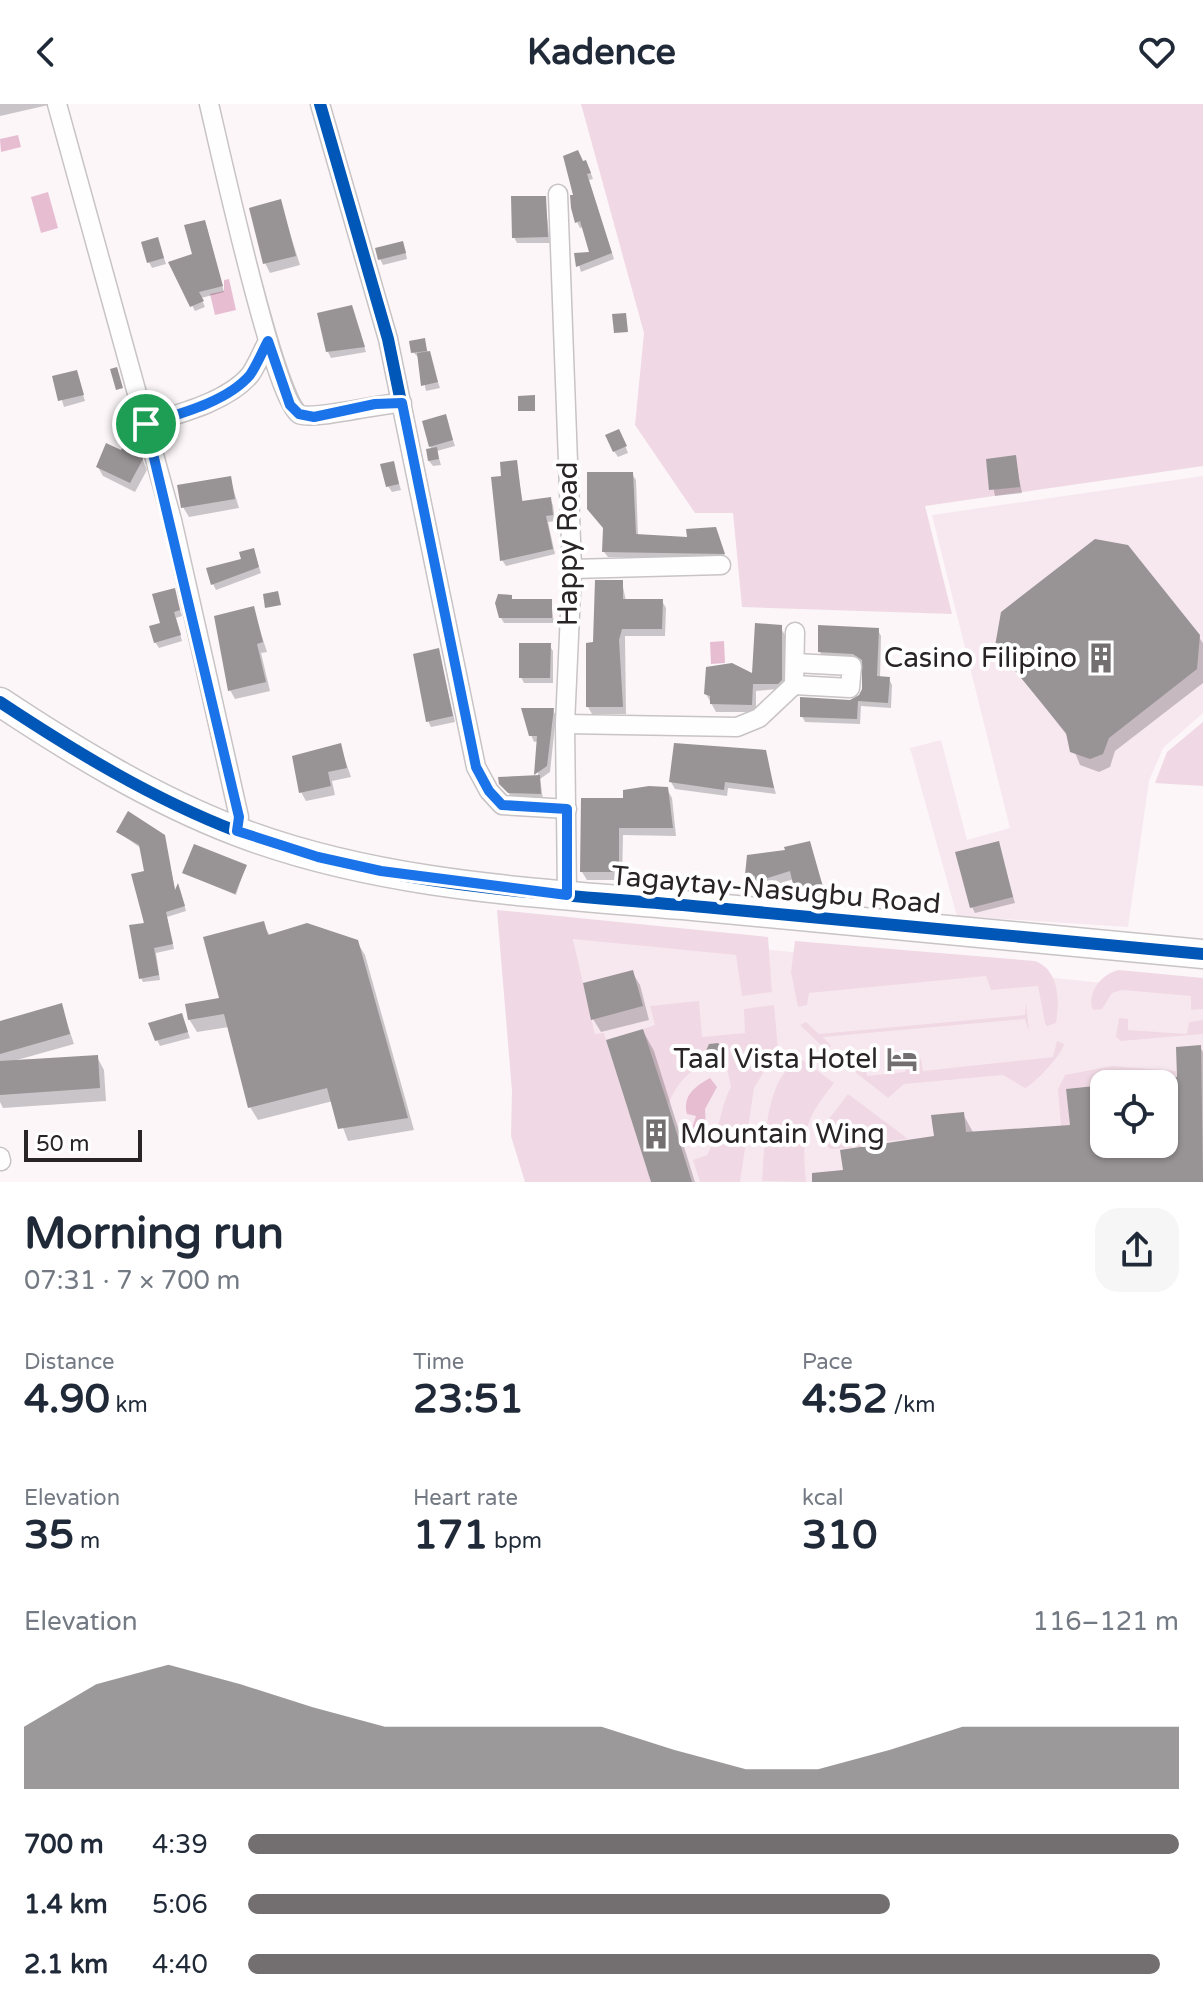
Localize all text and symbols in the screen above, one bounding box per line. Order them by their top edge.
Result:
icon: back [24,30,68,74]
icon: heart [1135,30,1179,74]
text: Kadence [527,31,676,74]
pin [112,390,180,458]
icon: arrive [124,402,168,446]
street label: Happy Road [551,462,585,626]
place label: Casino Filipino [884,641,1077,675]
building icon: Casino Filipino [1084,641,1118,675]
street label: Tagaytay-Nasugbu Road [610,859,942,921]
place label: Taal Vista Hotel [673,1042,878,1076]
hotel icon: Taal Vista Hotel [885,1042,919,1076]
map controls [1090,1070,1178,1158]
button: locate [1090,1070,1178,1158]
building icon: Mountain Wing [639,1117,673,1151]
place label: Mountain Wing [680,1117,885,1151]
scale bar [24,1126,142,1162]
text: 50 m [36,1131,90,1157]
text: Morning run [24,1208,284,1261]
button: share [1095,1208,1179,1292]
text: 07:31 · 7 × 700 m [24,1265,240,1296]
text: Distance [24,1349,115,1375]
text: Time [413,1349,464,1375]
text: Pace [802,1349,853,1375]
text: 4.90 [24,1375,110,1423]
text: 23:51 [413,1375,524,1423]
text: 4:52 [802,1375,888,1423]
text: km [110,1392,148,1418]
text: /km [888,1392,935,1418]
text: Elevation [24,1485,120,1511]
text: Heart rate [413,1485,518,1511]
text: kcal [802,1485,843,1511]
text: 35 [24,1511,74,1559]
text: 171 [413,1511,488,1559]
text: 310 [802,1511,877,1559]
text: m [74,1528,100,1554]
text: bpm [488,1528,542,1554]
text: Elevation [24,1606,138,1637]
text: 116–121 m [1033,1606,1179,1637]
text: 700 m [24,1829,104,1860]
text: 4:39 [152,1829,208,1860]
text: 1.4 km [24,1889,108,1920]
text: 5:06 [152,1889,208,1920]
text: 2.1 km [24,1949,108,1980]
text: 4:40 [152,1949,208,1980]

